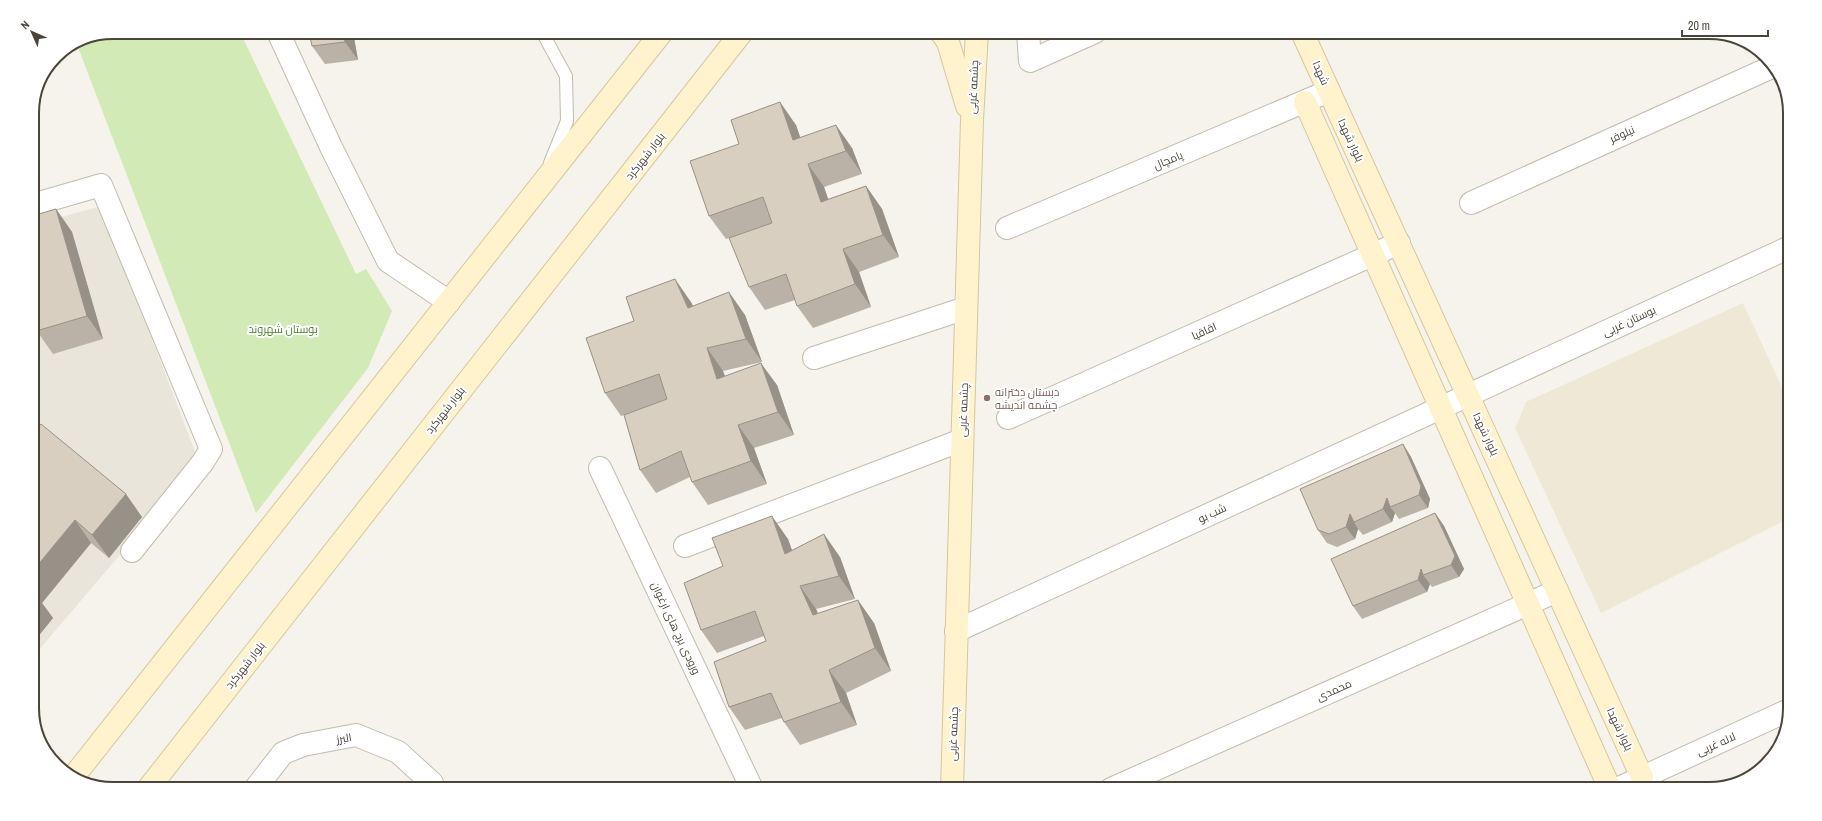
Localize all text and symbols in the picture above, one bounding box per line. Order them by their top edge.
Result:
north arrow [12,12,52,52]
scale bar [1682,12,1768,38]
text: N [18,18,32,32]
text: 20 m [1688,18,1710,34]
street label: چشمه غربی [965,59,981,115]
street label: شهدا [1309,59,1333,87]
street label: بلوار شهدا [1335,116,1367,164]
street label: نیلوفر [1606,122,1637,146]
street label: بلوار شهرکرد [622,130,668,182]
street label: پامچال [1151,148,1185,172]
street label: بوستان غربی [1600,303,1658,339]
street label: اقاقیا [1189,319,1219,343]
park label: بوستان شهروند [248,322,318,336]
street label: چشمه غربی [955,383,971,437]
street label: بلوار شهرکرد [422,384,468,436]
place label: دبستان دخترانه چشمه اندیشه [995,385,1059,412]
marker: دبستان دخترانه چشمه اندیشه [982,393,992,403]
street label: بلوار شهدا [1470,410,1502,458]
street label: شب بو [1195,500,1229,526]
street label: ورودی برج های ارغوان [647,579,704,677]
street label: بلوار شهرکرد [222,639,268,691]
street label: محمدی [1314,676,1354,704]
street label: بلوار شهدا [1604,705,1636,753]
street label: چشمه غربی [945,707,961,761]
street label: لاله غربی [1694,729,1738,759]
street label: البرز [334,730,353,746]

